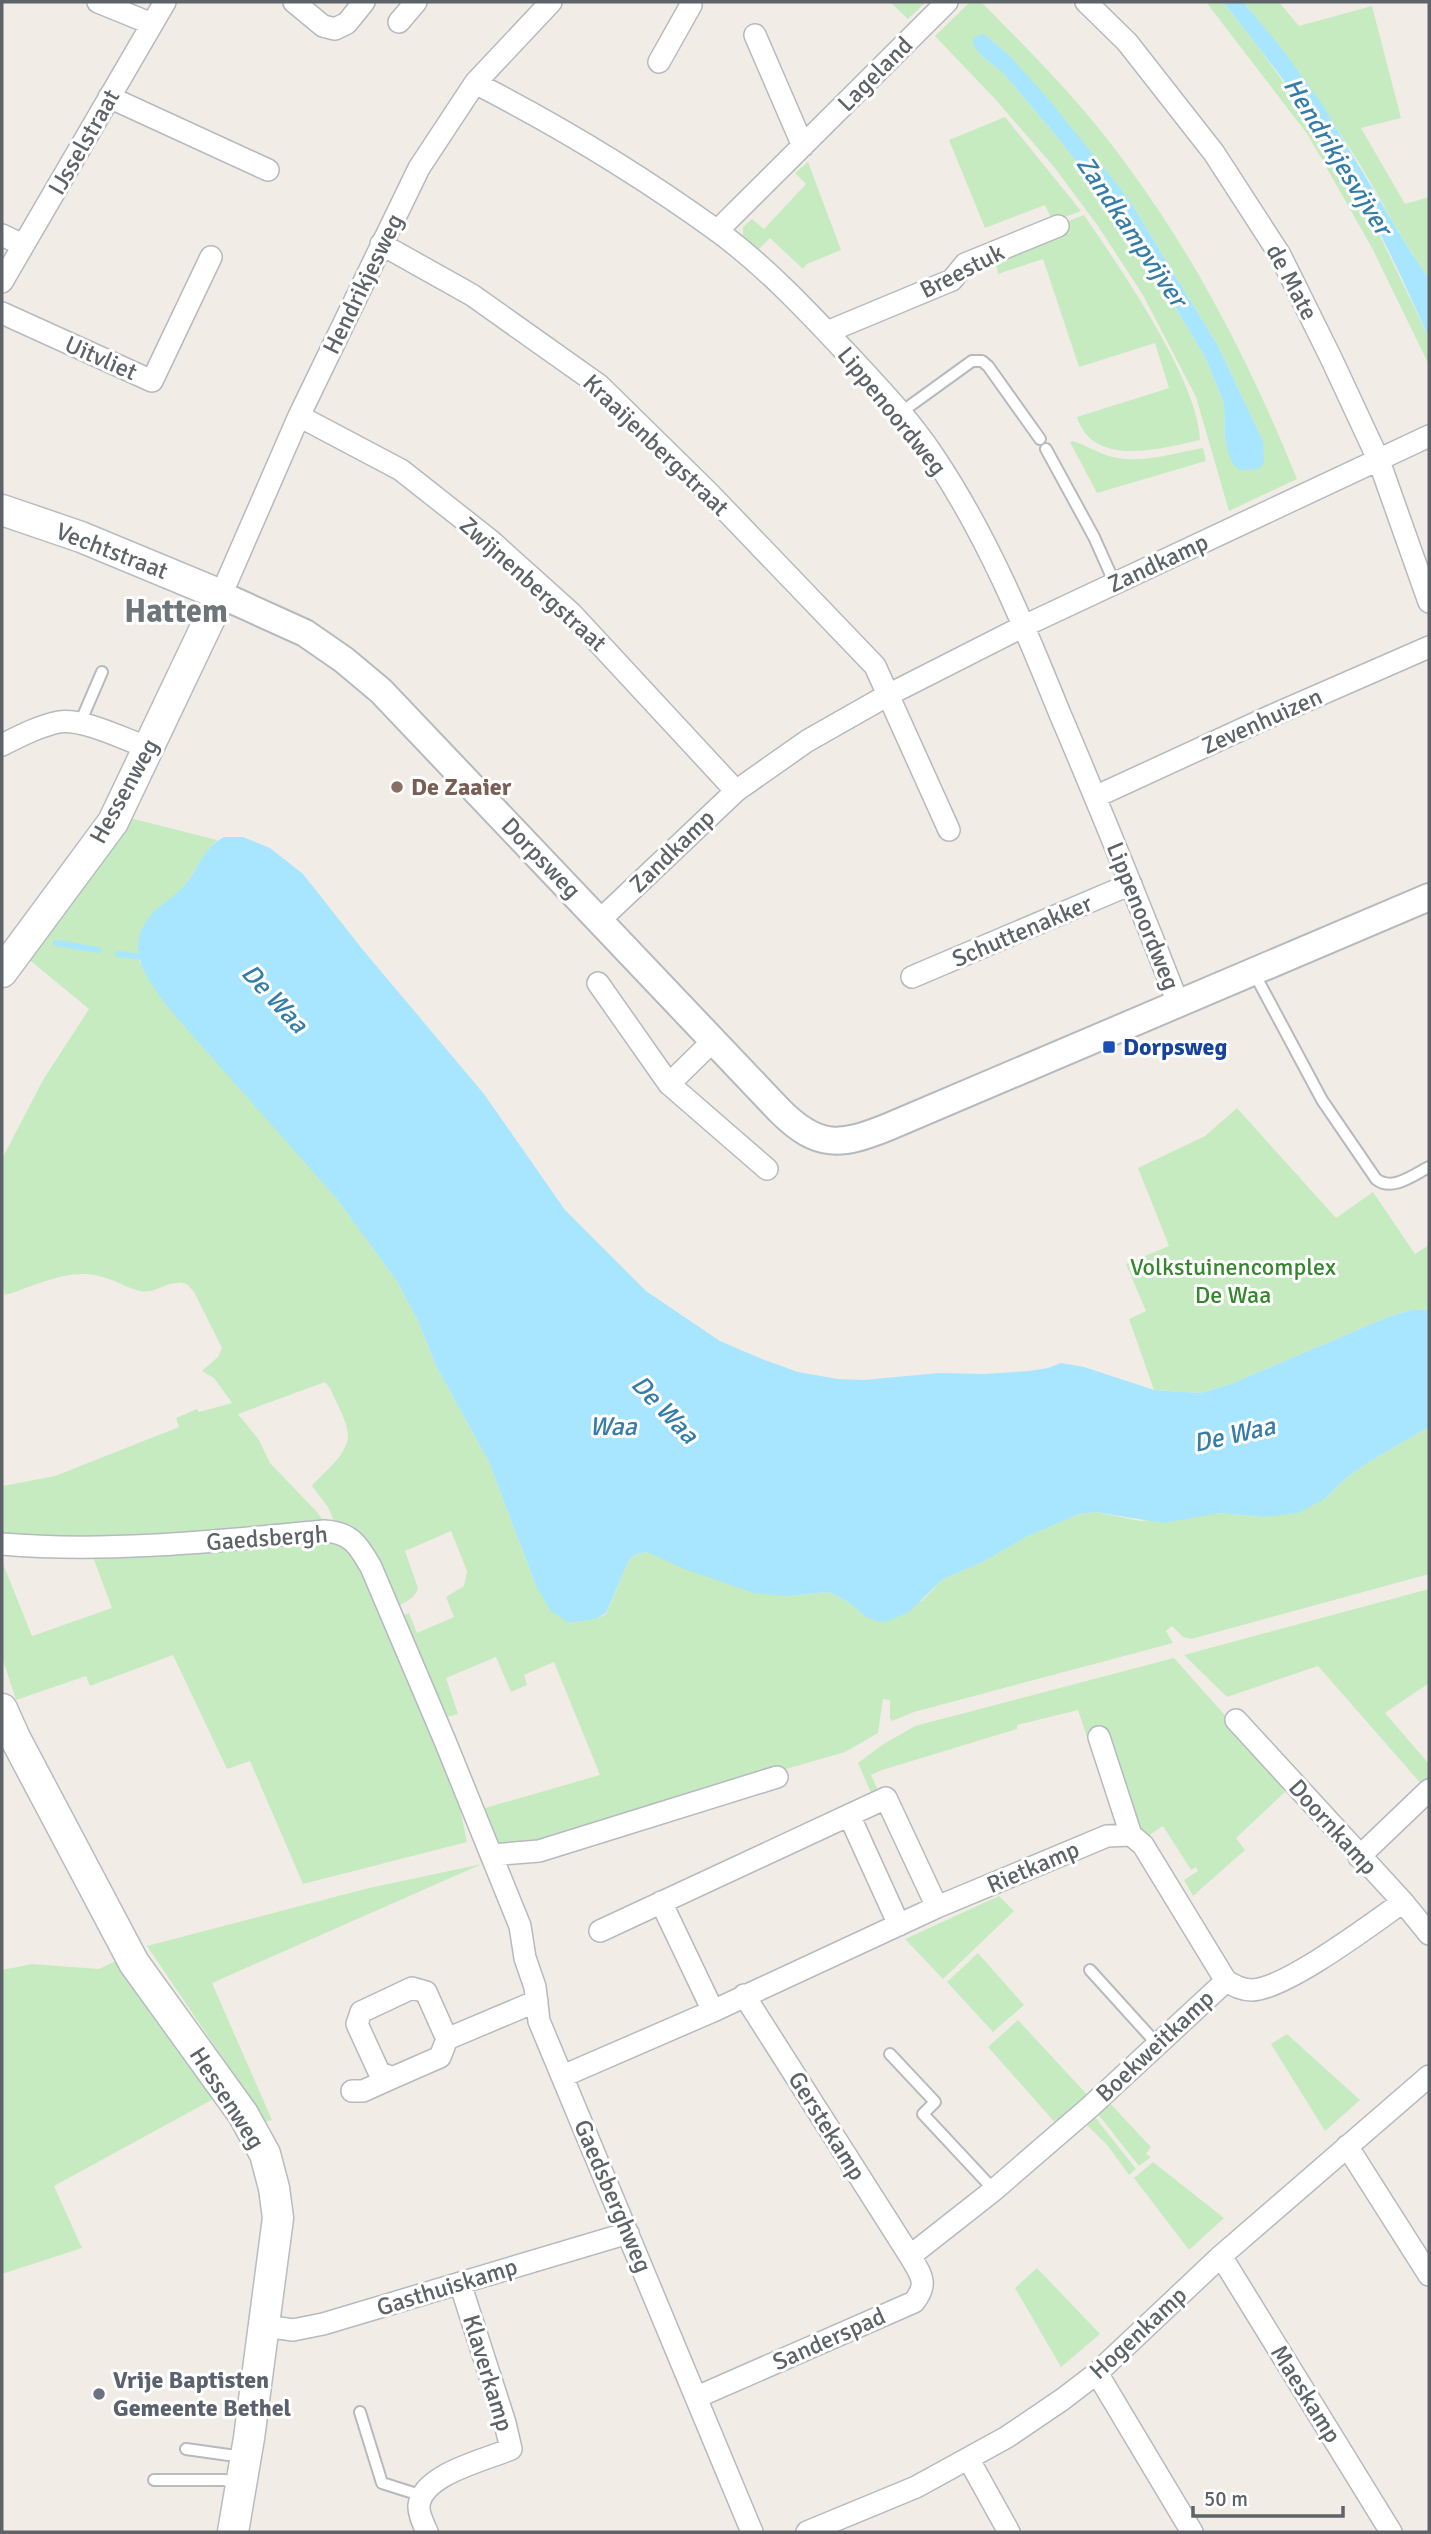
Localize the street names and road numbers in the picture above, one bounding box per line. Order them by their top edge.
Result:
street label: Lageland [831,30,919,118]
street label: IJsselstraat [42,84,126,200]
street label: Hendrikjesweg [316,209,410,359]
street label: Breestuk [915,237,1009,305]
street label: de Mate [1260,239,1324,325]
street label: Uitvliet [60,329,142,387]
street label: Lippenoordweg [831,341,953,481]
street label: Kraaijenbergstraat [577,368,735,522]
street label: Zwijnenbergstraat [453,510,613,658]
street label: Vechtstraat [52,516,172,586]
street label: Zandkamp [1103,527,1213,599]
street label: Zevenhuizen [1197,681,1327,761]
street label: Hessenweg [83,733,165,849]
street label: Zandkamp [623,803,721,899]
street label: Dorpsweg [495,811,587,905]
street label: Lippenoordweg [1100,838,1186,994]
street label: Schuttenakker [947,888,1097,974]
street label: Gaedsbergh [205,1519,329,1557]
street label: Doornkamp [1282,1773,1384,1881]
street label: Rietkamp [982,1834,1084,1900]
street label: Boekweitkamp [1090,1984,1220,2108]
street label: Hessenweg [183,2041,271,2155]
street label: Gerstekamp [782,2066,872,2186]
street label: Gaedsberghweg [567,2115,659,2277]
street label: Gasthuiskamp [373,2251,521,2323]
street label: Hogenkamp [1083,2280,1193,2386]
street label: Sanderspad [768,2301,890,2377]
street label: Klaverkamp [456,2311,520,2435]
street label: Maeskamp [1264,2339,1348,2449]

